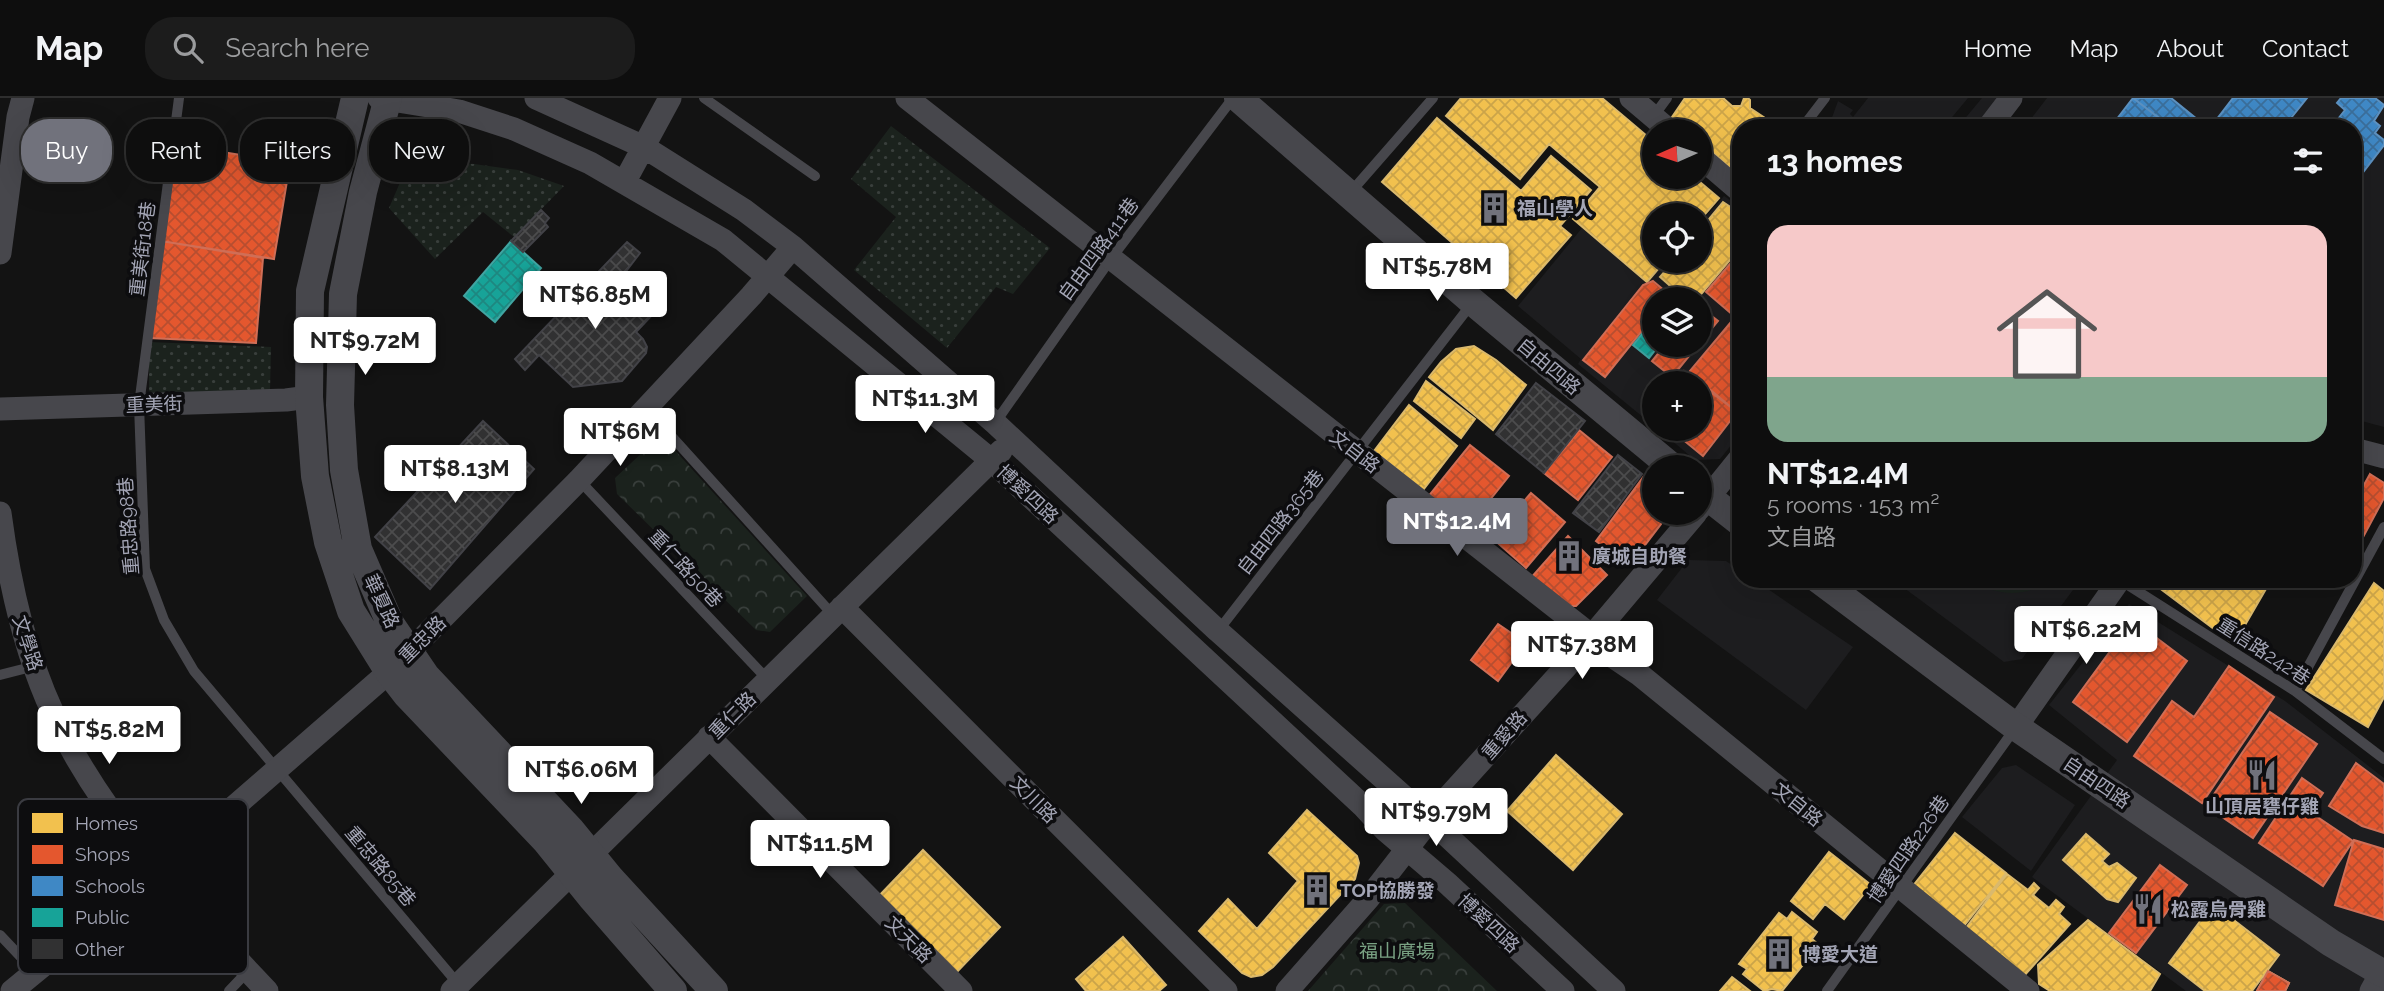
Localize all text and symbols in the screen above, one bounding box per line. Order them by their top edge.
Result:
search box [145,17,635,80]
text: Map [35,29,103,68]
icon: search [169,29,207,67]
text: Search here [225,33,370,63]
text: Home [1964,34,2032,63]
text: Map [2070,34,2118,63]
text: About [2156,34,2224,63]
text: Contact [2262,34,2349,63]
chip: Buy [21,119,112,182]
chip: Rent [126,119,226,182]
chip: Filters [240,119,355,182]
chip: New [369,119,469,182]
north arrow [1642,119,1712,189]
map controls [1642,119,1712,525]
icon: filters [2289,142,2327,180]
text: 13 homes [1767,144,1903,179]
building icon: 福山學人 [1477,191,1511,225]
street label: 自由四路411巷 [1053,193,1143,305]
place label: 福山學人 [1517,197,1593,219]
street label: 重美街18巷 [125,200,159,298]
button: locate [1642,203,1712,273]
pin: NT$5.78M [1365,244,1509,303]
text: NT$5.78M [1382,252,1492,279]
icon: home [1984,271,2110,397]
pin: NT$6.85M [523,272,667,331]
text: NT$6.85M [539,280,651,307]
button: layers [1642,287,1712,357]
pin: NT$9.72M [293,317,437,377]
text: NT$9.72M [310,326,420,353]
street label: 自由四路 [1513,333,1585,399]
button: + [1642,371,1712,441]
pin: NT$11.3M [853,376,997,435]
text: NT$11.3M [872,384,979,411]
street label: 重美街 [125,392,183,416]
pin: NT$6M [571,408,669,468]
text: NT$6M [580,417,660,444]
street label: 文自路 [1326,425,1384,477]
pin: NT$8.13M [383,446,527,505]
text: NT$8.13M [400,454,510,481]
button: − [1642,455,1712,525]
text: NT$12.4M [1767,456,1909,491]
street label: 博愛四路 [993,460,1063,528]
street label: 自由四路365巷 [1232,465,1328,579]
street label: 重忠路98巷 [114,476,142,576]
text: 5 rooms · 153 m² [1767,491,1939,518]
pin: NT$12.4M [1385,498,1529,558]
text: NT$12.4M [1403,507,1511,534]
text: 文自路 [1767,523,1836,550]
street label: 重仁路50巷 [645,525,727,611]
building icon: 廣城自助餐 [1552,539,1586,573]
place label: 廣城自助餐 [1592,545,1687,567]
street label: 華夏路 [360,571,404,631]
pin: NT$6.22M [2014,606,2158,666]
street label: 重忠路 [394,611,450,667]
street label: 文學路 [9,612,47,674]
street label: 重信路242巷 [2213,613,2315,689]
text: NT$6.22M [2030,615,2142,642]
pin: NT$7.38M [1510,622,1654,681]
text: NT$7.38M [1527,630,1637,657]
street label: 重仁路 [704,687,760,743]
pin: NT$5.82M [37,706,181,766]
street label: 重愛路 [1477,706,1531,764]
text: NT$5.82M [53,715,165,742]
pin: NT$6.06M [509,746,653,806]
street label: 自由四路 [2059,752,2135,812]
text: NT$6.06M [524,755,638,782]
restaurant icon: 山頂居甕仔雞 [2245,758,2279,792]
street label: 文川路 [1006,771,1062,827]
street label: 文自路 [1769,778,1827,830]
pin: NT$9.79M [1364,788,1508,848]
street label: 博愛四路226巷 [1863,791,1953,907]
place label: 山頂居甕仔雞 [2205,795,2319,817]
text: NT$9.79M [1381,797,1491,824]
legend [18,799,248,974]
text: Homes [75,812,138,834]
pin: NT$11.5M [748,820,892,880]
street label: 重忠路85巷 [341,822,421,910]
text: NT$11.5M [767,829,873,856]
text: Shops [75,843,130,865]
building icon: TOP協勝發 [1300,873,1334,907]
text: Schools [75,875,145,897]
place label: TOP協勝發 [1340,879,1435,901]
street label: 博愛四路 [1454,889,1524,957]
restaurant icon: 松露烏骨雞 [2131,892,2165,926]
place label: 松露烏骨雞 [2171,898,2266,920]
text: Public [75,906,130,928]
street label: 文天路 [881,911,937,967]
building icon: 博愛大道 [1762,937,1796,971]
text: Other [75,938,125,960]
park label: 福山廣場 [1359,940,1435,962]
place label: 博愛大道 [1802,943,1878,965]

